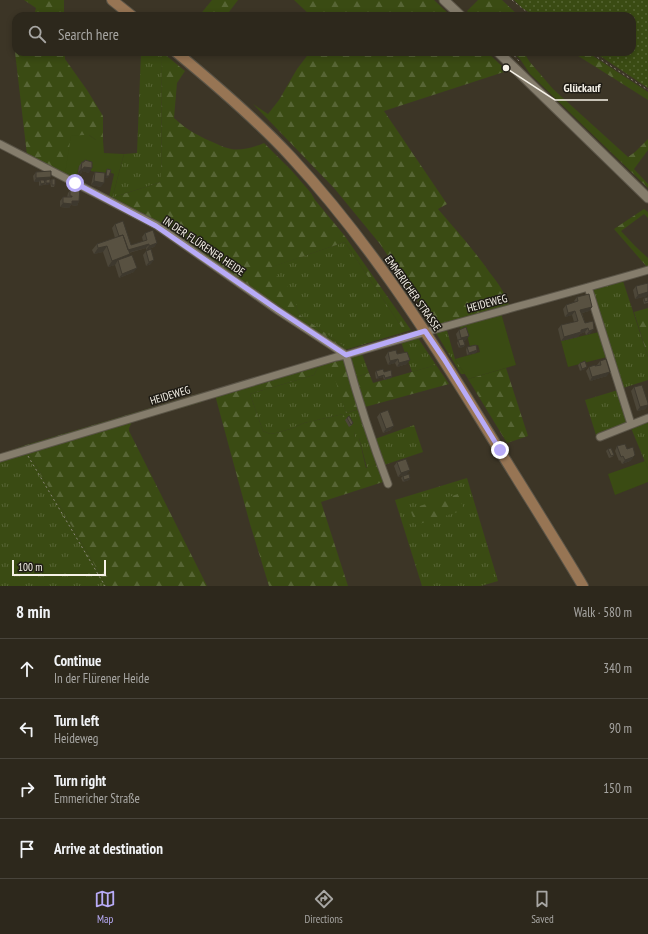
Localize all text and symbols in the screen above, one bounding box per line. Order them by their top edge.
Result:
search box [12,12,636,56]
icon: search [26,23,48,45]
text: Search here [58,25,119,44]
callout: Glückauf [555,76,608,100]
text: Glückauf [564,80,601,95]
route start [66,174,84,192]
street label: IN DER FLÜRENER HEIDE [160,213,248,279]
street label: EMMERICHER STRASSE [382,253,444,334]
street label: HEIDEWEG [465,291,509,315]
street label: HEIDEWEG [148,382,192,408]
route end [491,441,509,459]
scale bar [12,558,106,577]
text: 100 m [18,560,42,574]
text: 8 min [16,601,50,623]
text: Walk · 580 m [574,604,632,621]
text: Continue [54,651,101,670]
icon: ahead [16,658,38,680]
text: 340 m [603,660,632,677]
text: In der Flürener Heide [54,670,149,687]
text: Turn left [54,711,99,730]
icon: left [16,718,38,740]
text: 90 m [609,720,632,737]
text: Heideweg [54,730,99,747]
text: Turn right [54,771,106,790]
icon: right [16,778,38,800]
text: 150 m [603,780,632,797]
text: Emmericher Straße [54,790,140,807]
icon: arrive [16,838,38,860]
text: Arrive at destination [54,839,163,858]
tab: Map [94,888,116,926]
tab: Directions [305,888,343,926]
tab: Saved [531,888,554,926]

